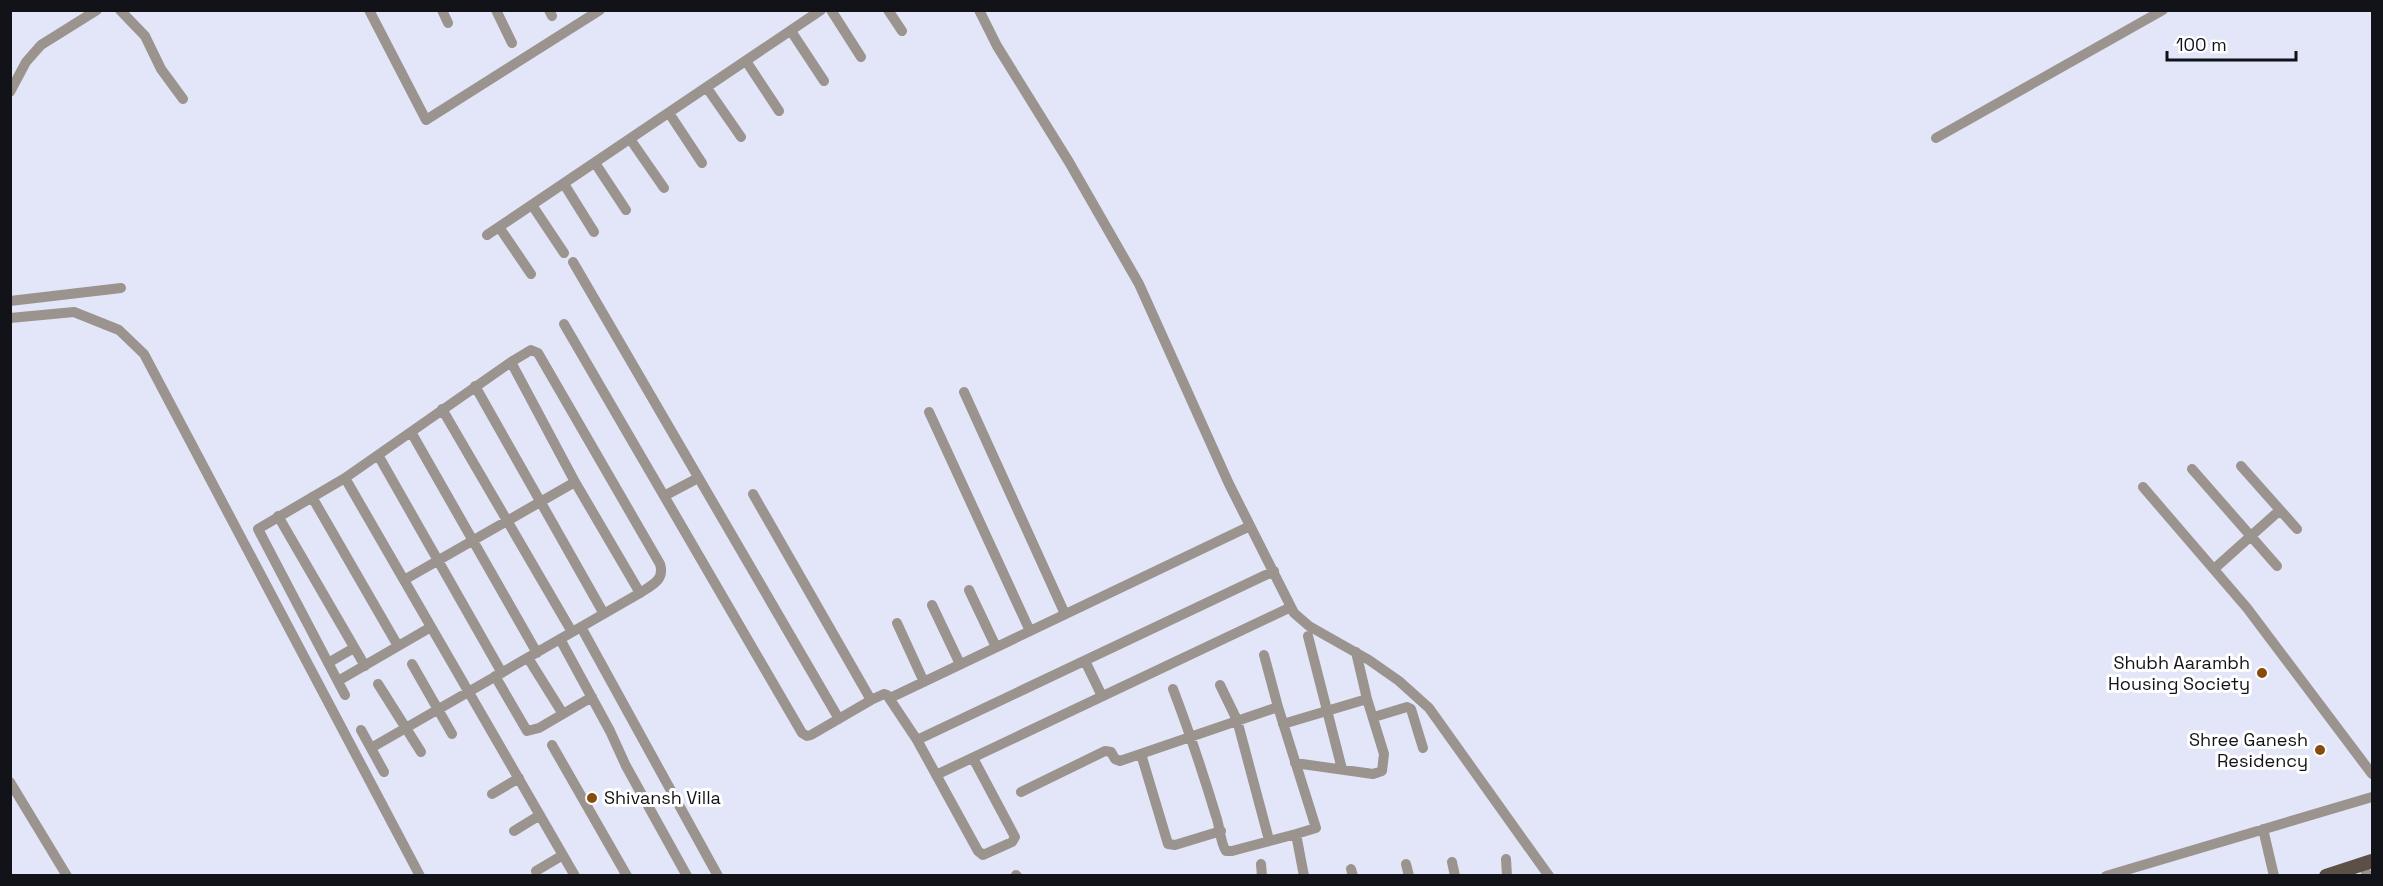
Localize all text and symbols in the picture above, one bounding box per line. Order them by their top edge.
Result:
scale bar [2167,24,2296,62]
text: 100 m [2176,33,2227,56]
place label: Shubh Aarambh Housing Society [2108,651,2250,695]
marker: Shubh Aarambh Housing Society [2255,666,2269,680]
place label: Shree Ganesh Residency [2189,728,2308,772]
marker: Shree Ganesh Residency [2313,743,2327,757]
place label: Shivansh Villa [604,786,721,809]
marker: Shivansh Villa [585,791,599,805]

